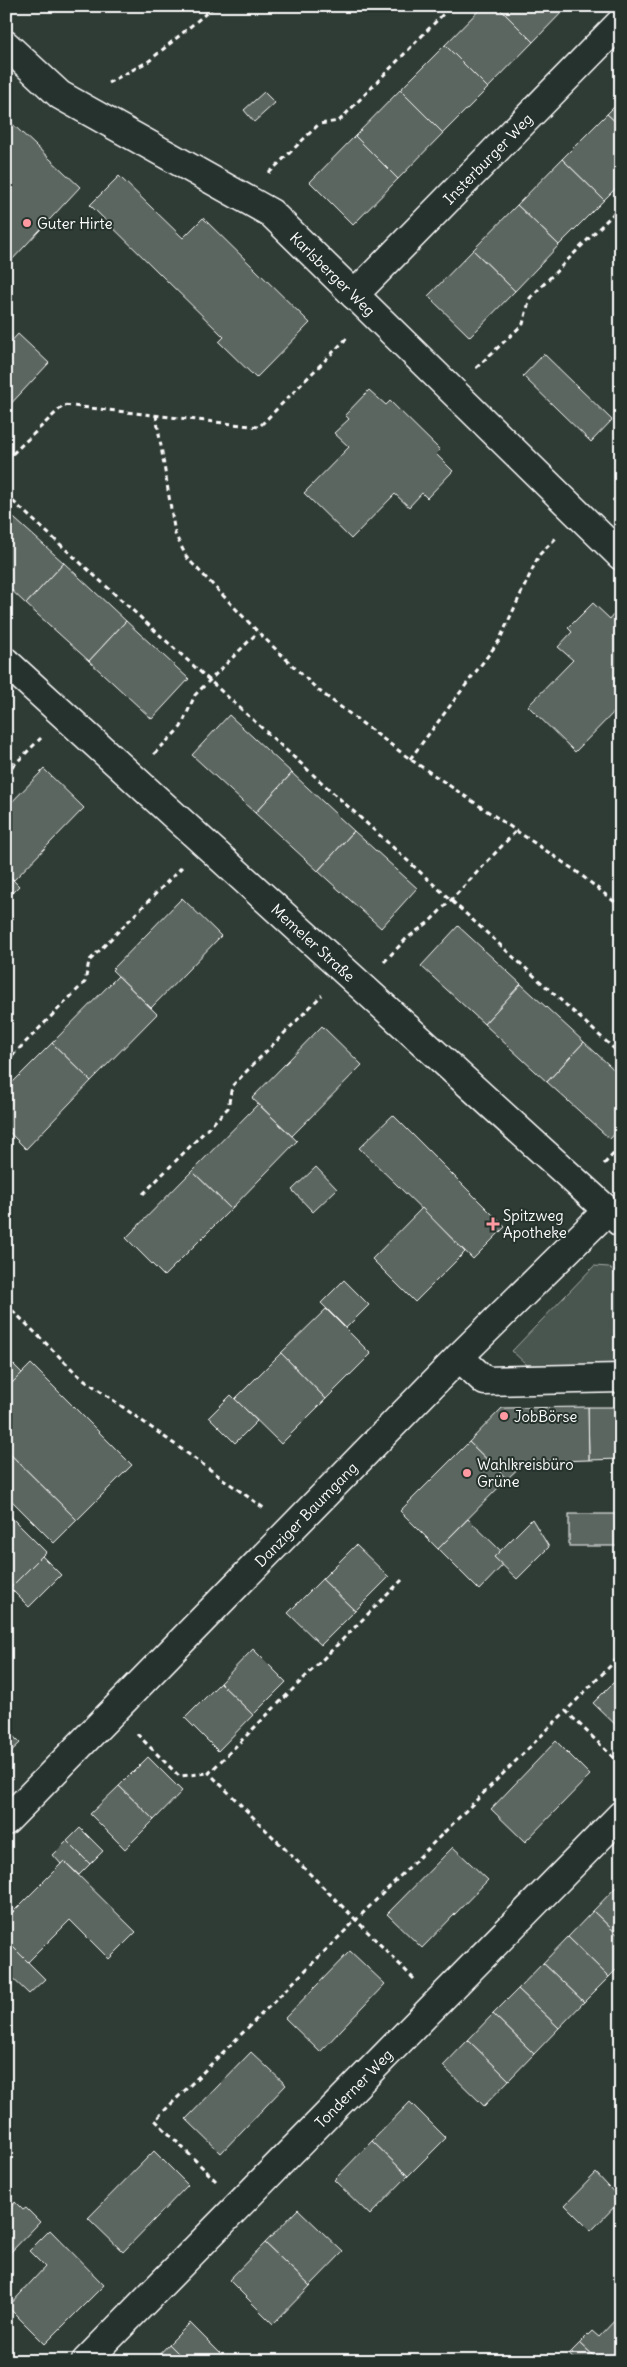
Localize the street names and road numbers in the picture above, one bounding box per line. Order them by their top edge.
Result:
street label: Insterburger Weg [439,109,536,208]
street label: Karlsberger Weg [286,228,380,320]
street label: Memeler Straße [268,899,359,985]
street label: Danziger Baumgang [250,1458,361,1570]
street label: Tonderner Weg [311,2045,396,2132]

